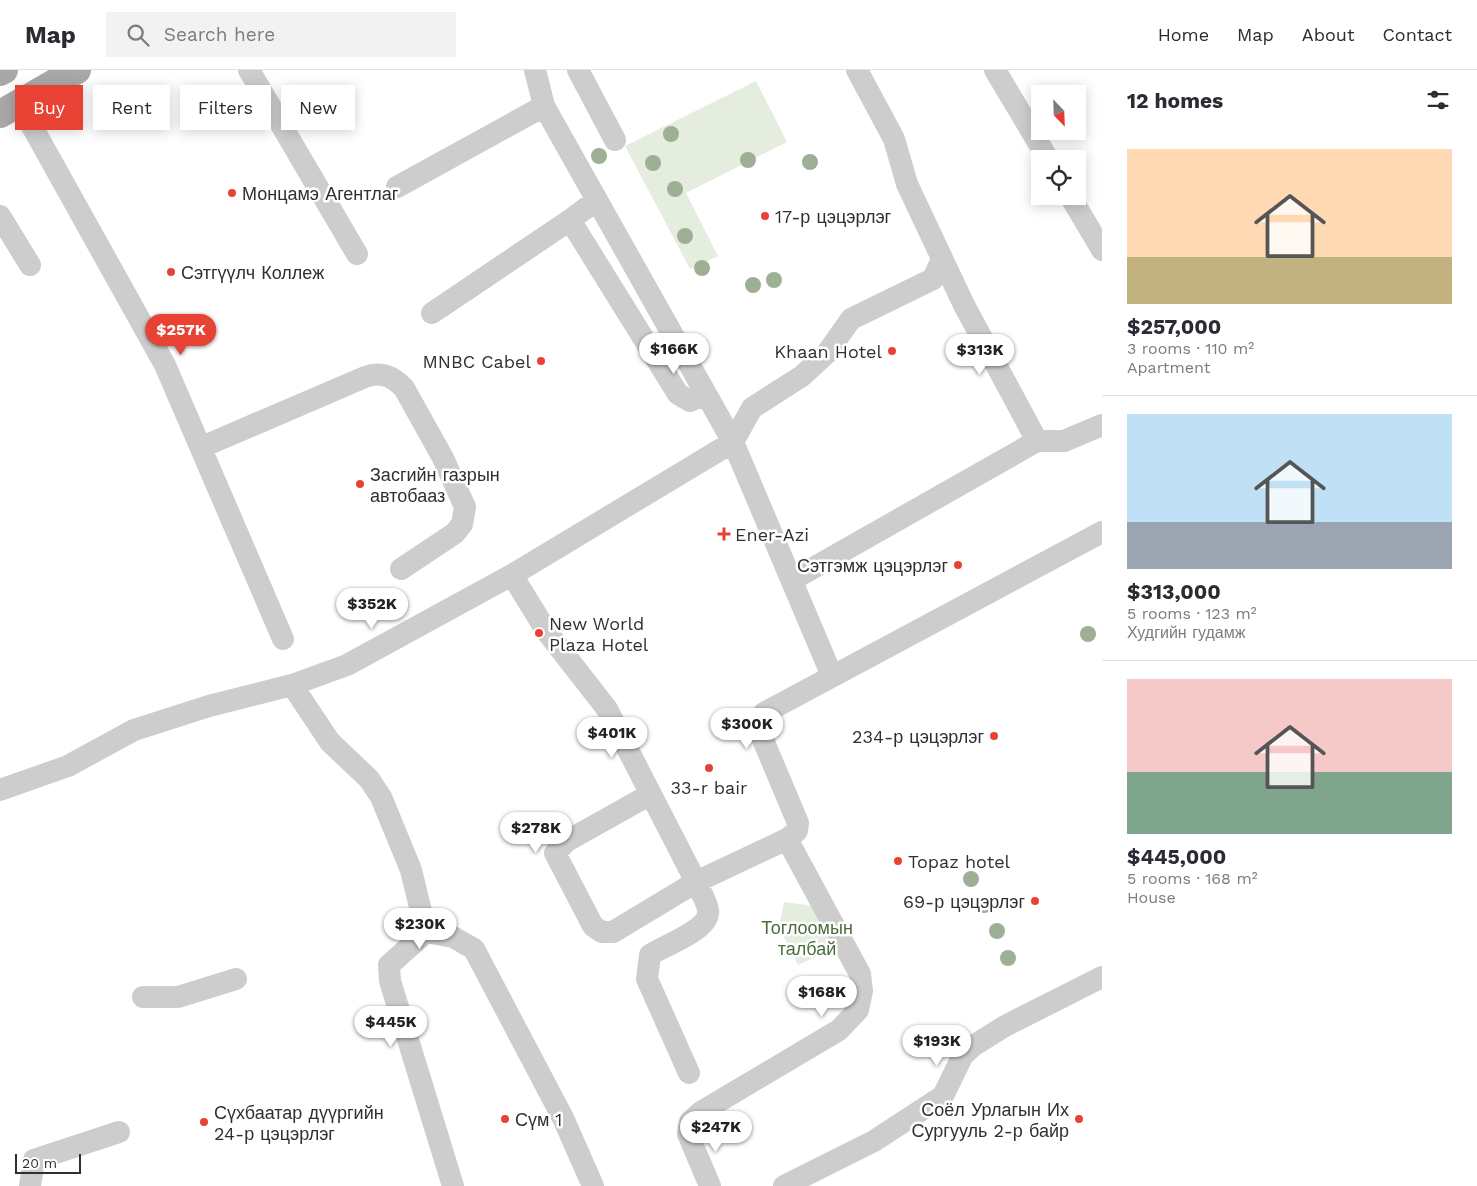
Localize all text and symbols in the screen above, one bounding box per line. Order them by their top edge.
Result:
search box [106,12,456,57]
text: Map [25,21,76,49]
icon: search [124,21,152,49]
text: Search here [164,23,275,46]
text: Home [1158,24,1209,45]
text: Map [1237,24,1274,45]
text: About [1302,24,1354,45]
text: Contact [1382,24,1452,45]
chip: Buy [15,85,83,130]
chip: Rent [93,85,170,130]
chip: Filters [180,85,271,130]
chip: New [281,85,355,130]
north arrow [1031,85,1086,140]
map controls [1031,85,1086,205]
icon: filters [1424,86,1452,114]
text: 12 homes [1127,88,1223,113]
button: locate [1031,150,1086,205]
icon: home [1245,181,1335,271]
place label: Монцамэ Агентлаг [242,183,399,204]
marker: Монцамэ Агентлаг [226,187,238,199]
place label: 17-р цэцэрлэг [775,206,892,227]
marker: 17-р цэцэрлэг [759,210,771,222]
place label: Сэтгүүлч Коллеж [181,262,324,283]
marker: Сэтгүүлч Коллеж [165,266,177,278]
pin: $257K [146,314,216,356]
text: $257,000 [1127,314,1221,339]
text: $257K [156,320,206,339]
pin: $166K [639,332,709,375]
pin: $313K [945,334,1015,376]
text: $166K [650,339,698,358]
text: 3 rooms · 110 m² [1127,339,1254,358]
text: $313K [956,340,1004,359]
place label: Khaan Hotel [774,341,882,362]
marker: Khaan Hotel [886,345,898,357]
place label: MNBC Cabel [422,351,531,372]
marker: MNBC Cabel [535,355,547,367]
text: Apartment [1127,358,1210,377]
icon: home [1245,447,1335,537]
place label: Засгийн газрын автобааз [370,464,500,506]
marker: Засгийн газрын автобааз [354,478,366,490]
place label: Ener-Azi [735,524,809,545]
marker: Ener-Azi [717,527,731,541]
place label: Сэтгэмж цэцэрлэг [797,555,948,576]
marker: Сэтгэмж цэцэрлэг [952,559,964,571]
text: $313,000 [1127,579,1221,604]
pin: $352K [337,588,407,630]
text: $352K [347,594,397,613]
text: 5 rooms · 123 m² [1127,604,1257,623]
place label: New World Plaza Hotel [549,613,649,655]
text: Худгийн гудамж [1127,623,1245,642]
marker: New World Plaza Hotel [533,627,545,639]
pin: $300K [712,708,782,750]
icon: home [1245,712,1335,802]
text: $300K [721,714,773,733]
pin: $401K [577,716,647,759]
text: $401K [588,723,636,742]
place label: 234-р цэцэрлэг [852,726,984,747]
marker: 234-р цэцэрлэг [988,730,1000,742]
marker: 33-r bair [703,762,715,774]
place label: 33-r bair [671,777,747,798]
pin: $278K [501,812,571,854]
text: $278K [511,818,561,837]
text: $445,000 [1127,844,1226,869]
place label: Topaz hotel [908,851,1011,872]
marker: Topaz hotel [892,855,904,867]
text: 5 rooms · 168 m² [1127,869,1258,888]
text: House [1127,888,1176,907]
place label: 69-р цэцэрлэг [903,891,1025,912]
marker: 69-р цэцэрлэг [1029,895,1041,907]
pin: $230K [385,908,455,950]
text: $230K [395,914,445,933]
park label: Тоглоомын талбай [761,917,853,959]
pin: $168K [787,976,857,1018]
text: $168K [798,982,846,1001]
pin: $445K [356,1006,426,1048]
text: $445K [365,1012,417,1031]
pin: $193K [902,1024,972,1067]
text: $193K [913,1031,961,1050]
place label: Соёл Урлагын Их Сургууль 2-р байр [912,1099,1069,1141]
place label: Сүхбаатар дүүргийн 24-р цэцэрлэг [214,1102,384,1144]
place label: Сүм 1 [515,1109,562,1130]
pin: $247K [681,1110,751,1153]
marker: Сүм 1 [499,1113,511,1125]
marker: Соёл Урлагын Их Сургууль 2-р байр [1073,1113,1085,1125]
marker: Сүхбаатар дүүргийн 24-р цэцэрлэг [198,1116,210,1128]
text: $247K [691,1117,741,1136]
scale bar [15,1151,81,1174]
text: 20 m [22,1155,57,1171]

